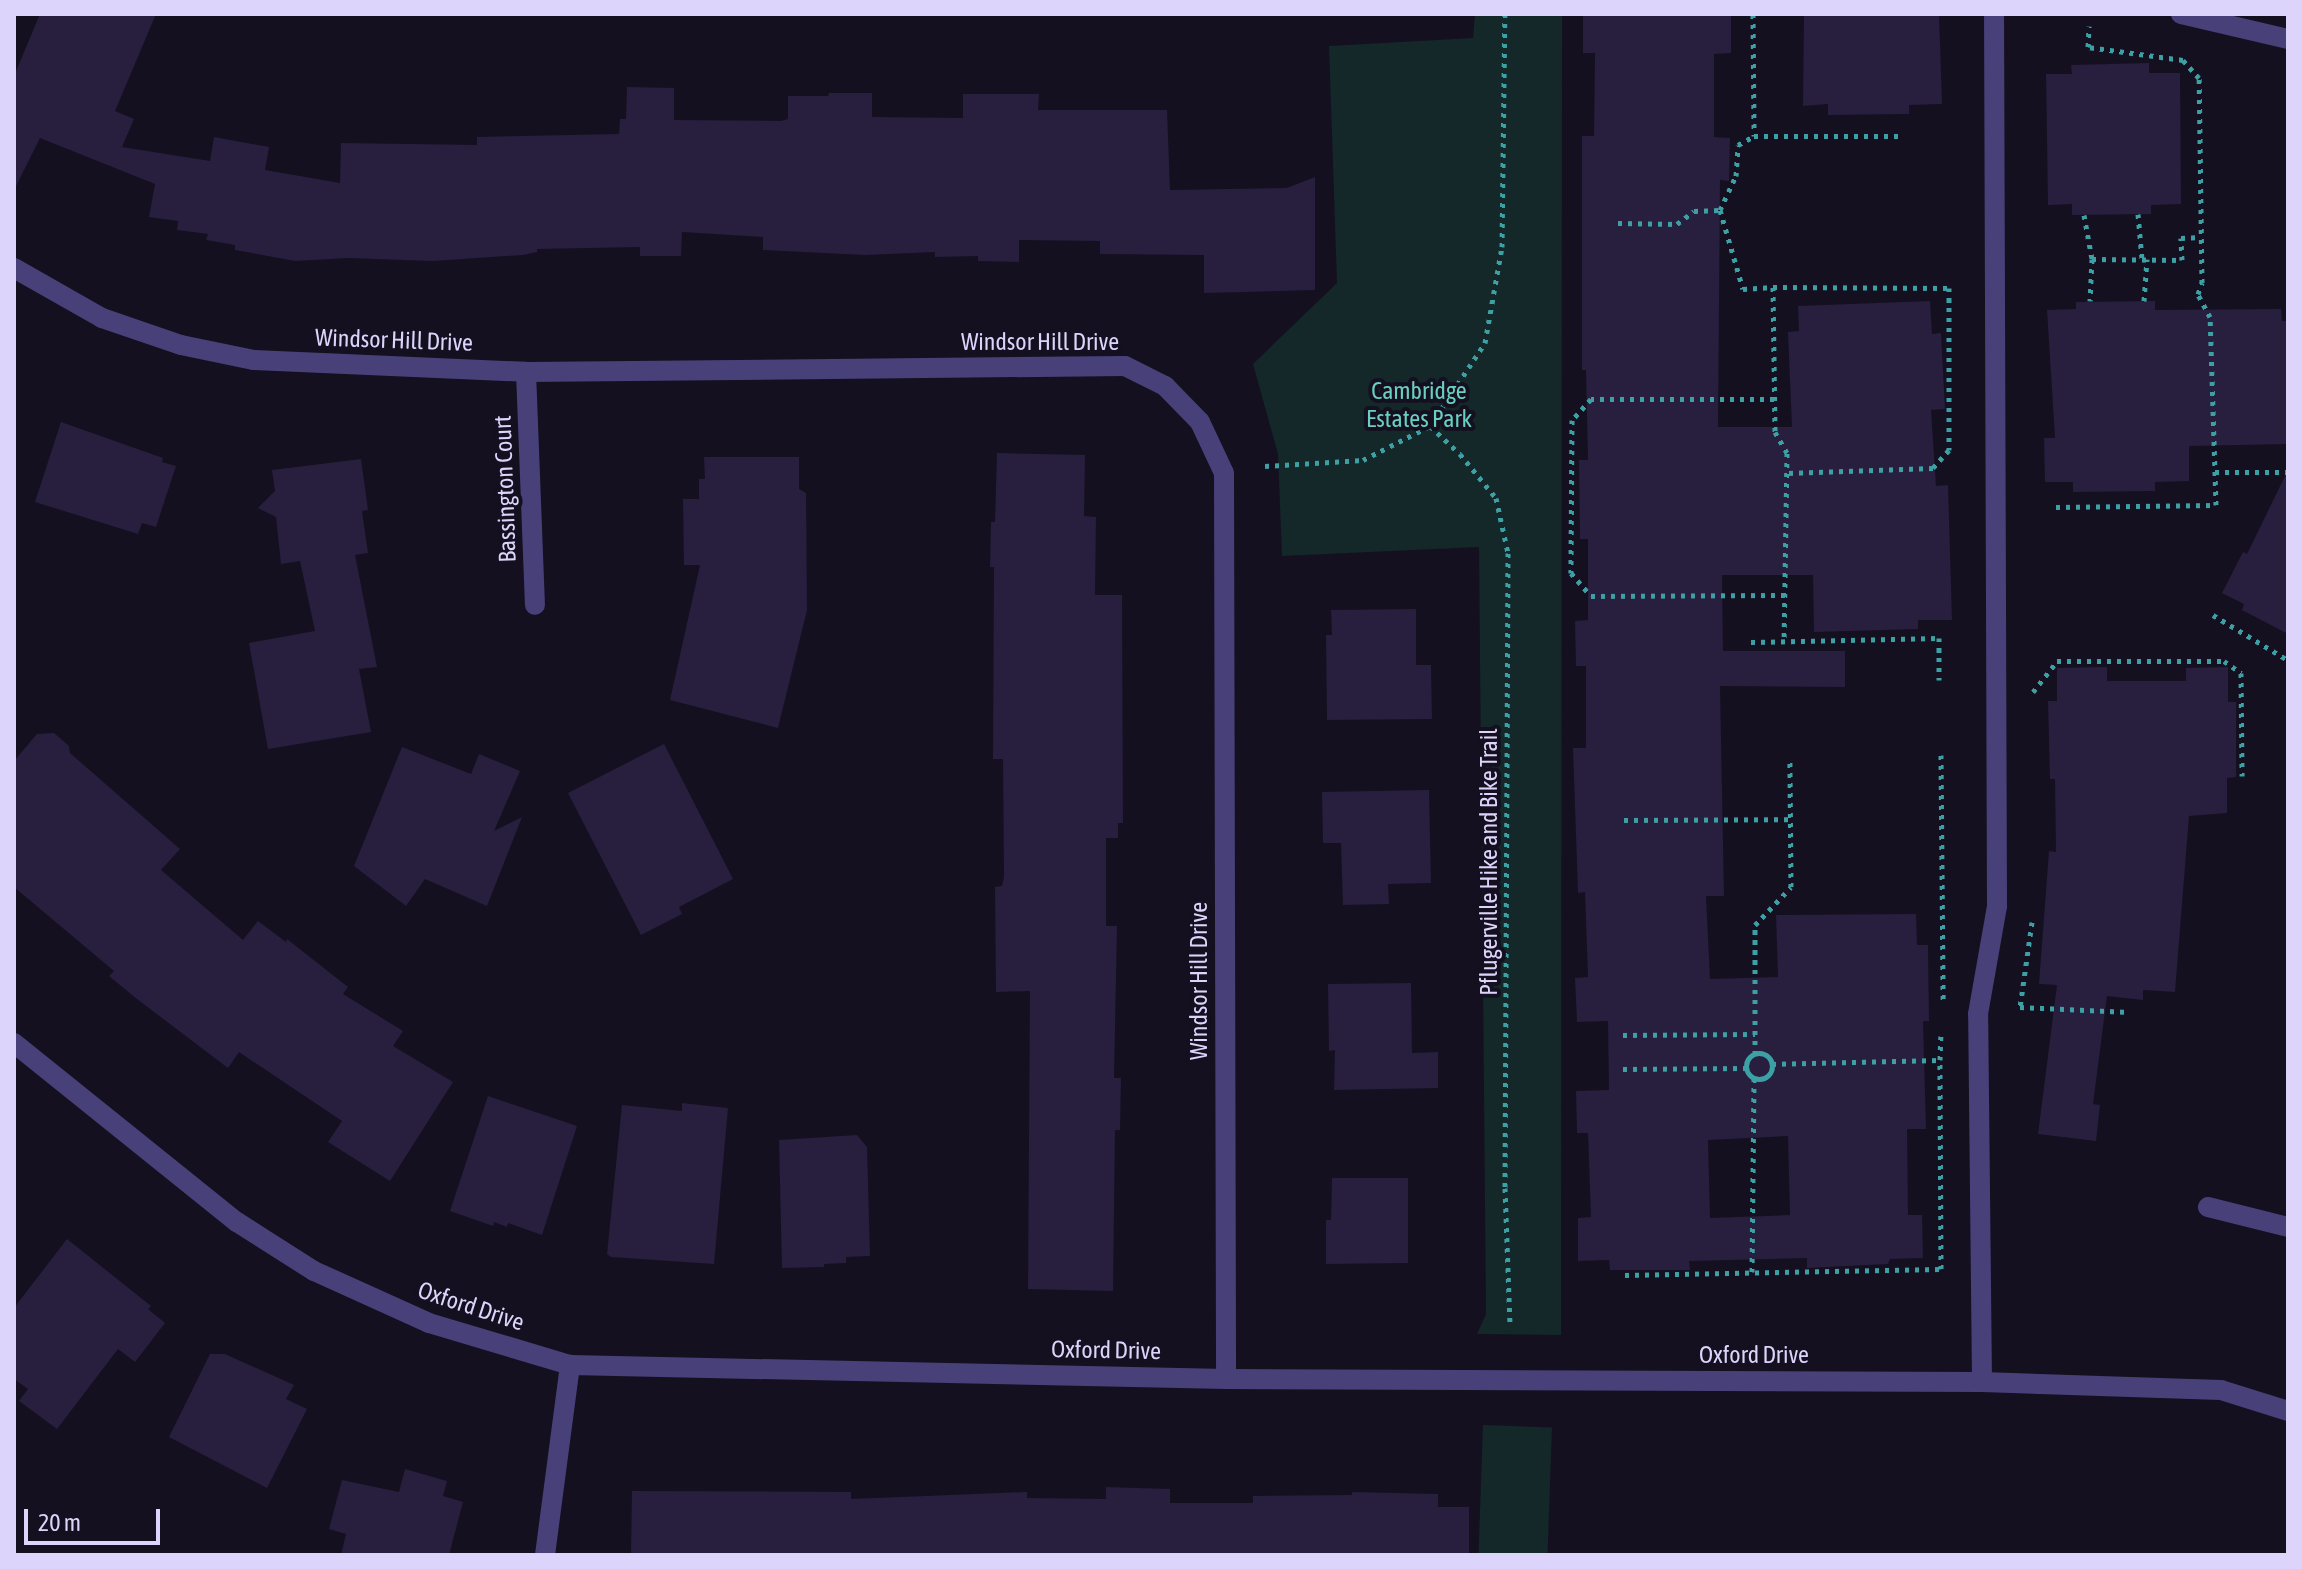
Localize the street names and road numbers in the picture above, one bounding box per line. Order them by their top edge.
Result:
street label: Windsor Hill Drive [314,323,474,357]
street label: Windsor Hill Drive [961,328,1119,356]
street label: Bassington Court [488,415,522,563]
street label: Pflugerville Hike and Bike Trail [1475,728,1503,996]
street label: Windsor Hill Drive [1185,902,1213,1060]
street label: Oxford Drive [414,1275,528,1337]
street label: Oxford Drive [1051,1335,1161,1365]
street label: Oxford Drive [1699,1341,1809,1369]

